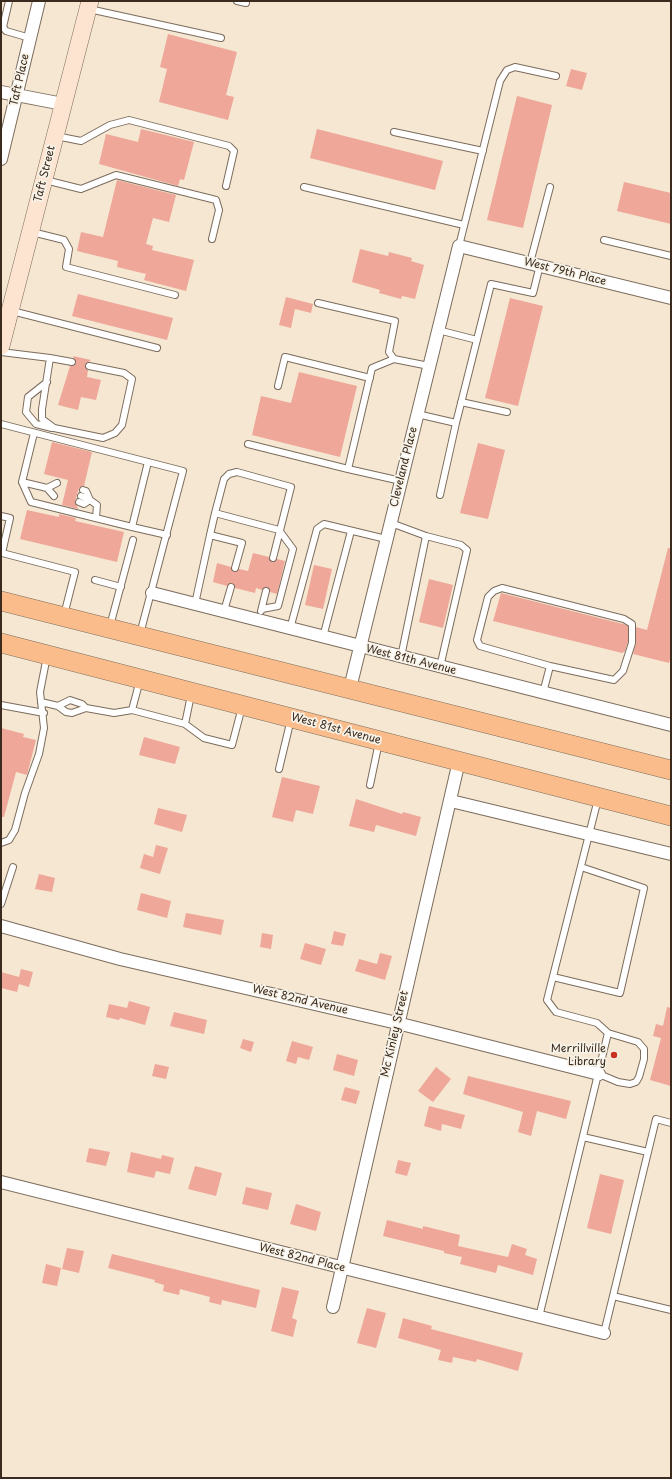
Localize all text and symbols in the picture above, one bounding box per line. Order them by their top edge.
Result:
street label: Taft Place [8,53,32,107]
street label: Taft Street [32,144,58,204]
street label: West 79th Place [522,255,608,289]
street label: Cleveland Place [388,425,420,509]
street label: West 81th Avenue [364,642,458,678]
street label: West 81st Avenue [290,711,382,747]
street label: West 82nd Avenue [251,983,349,1017]
street label: Mc Kinley Street [379,989,411,1079]
place label: Merrillville Library [551,1042,606,1068]
marker: Merrillville Library [609,1050,619,1060]
street label: West 82nd Place [258,1241,346,1275]

